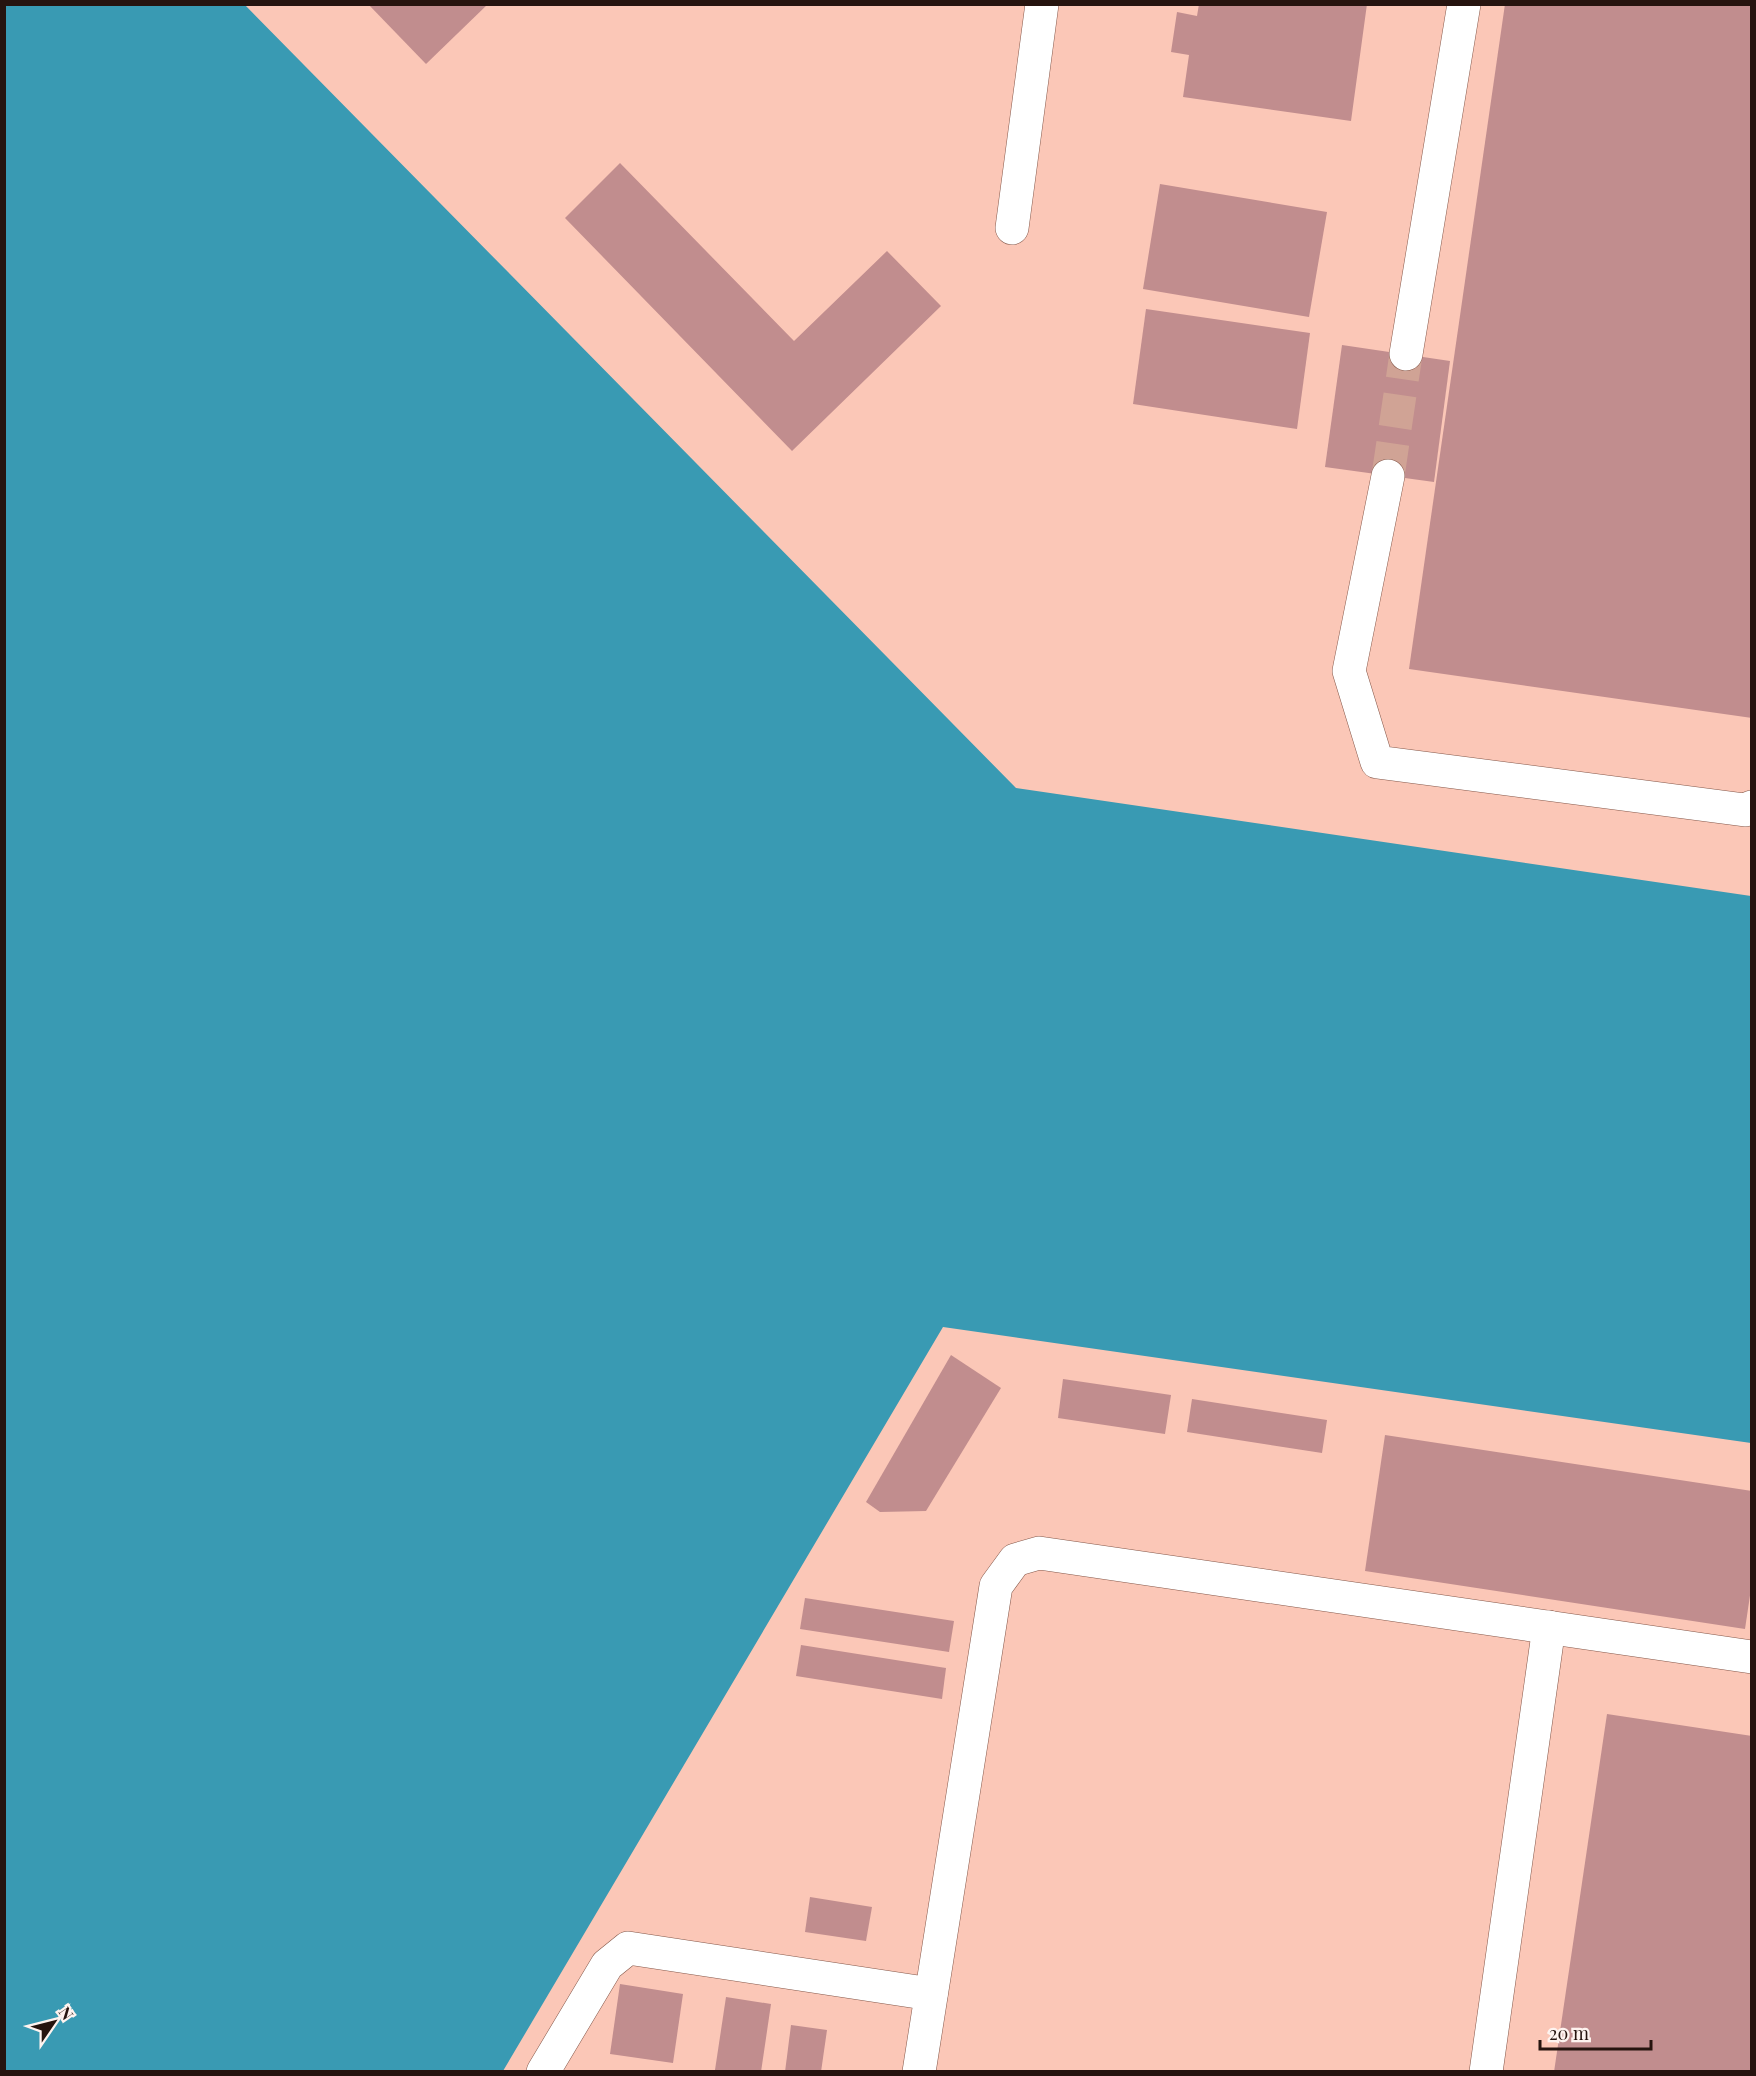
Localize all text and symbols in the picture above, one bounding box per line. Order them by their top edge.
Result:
north arrow [24,1992,84,2052]
text: N [55,2002,79,2024]
scale bar [1540,2013,1651,2051]
text: 20 m [1549,2021,1589,2045]

